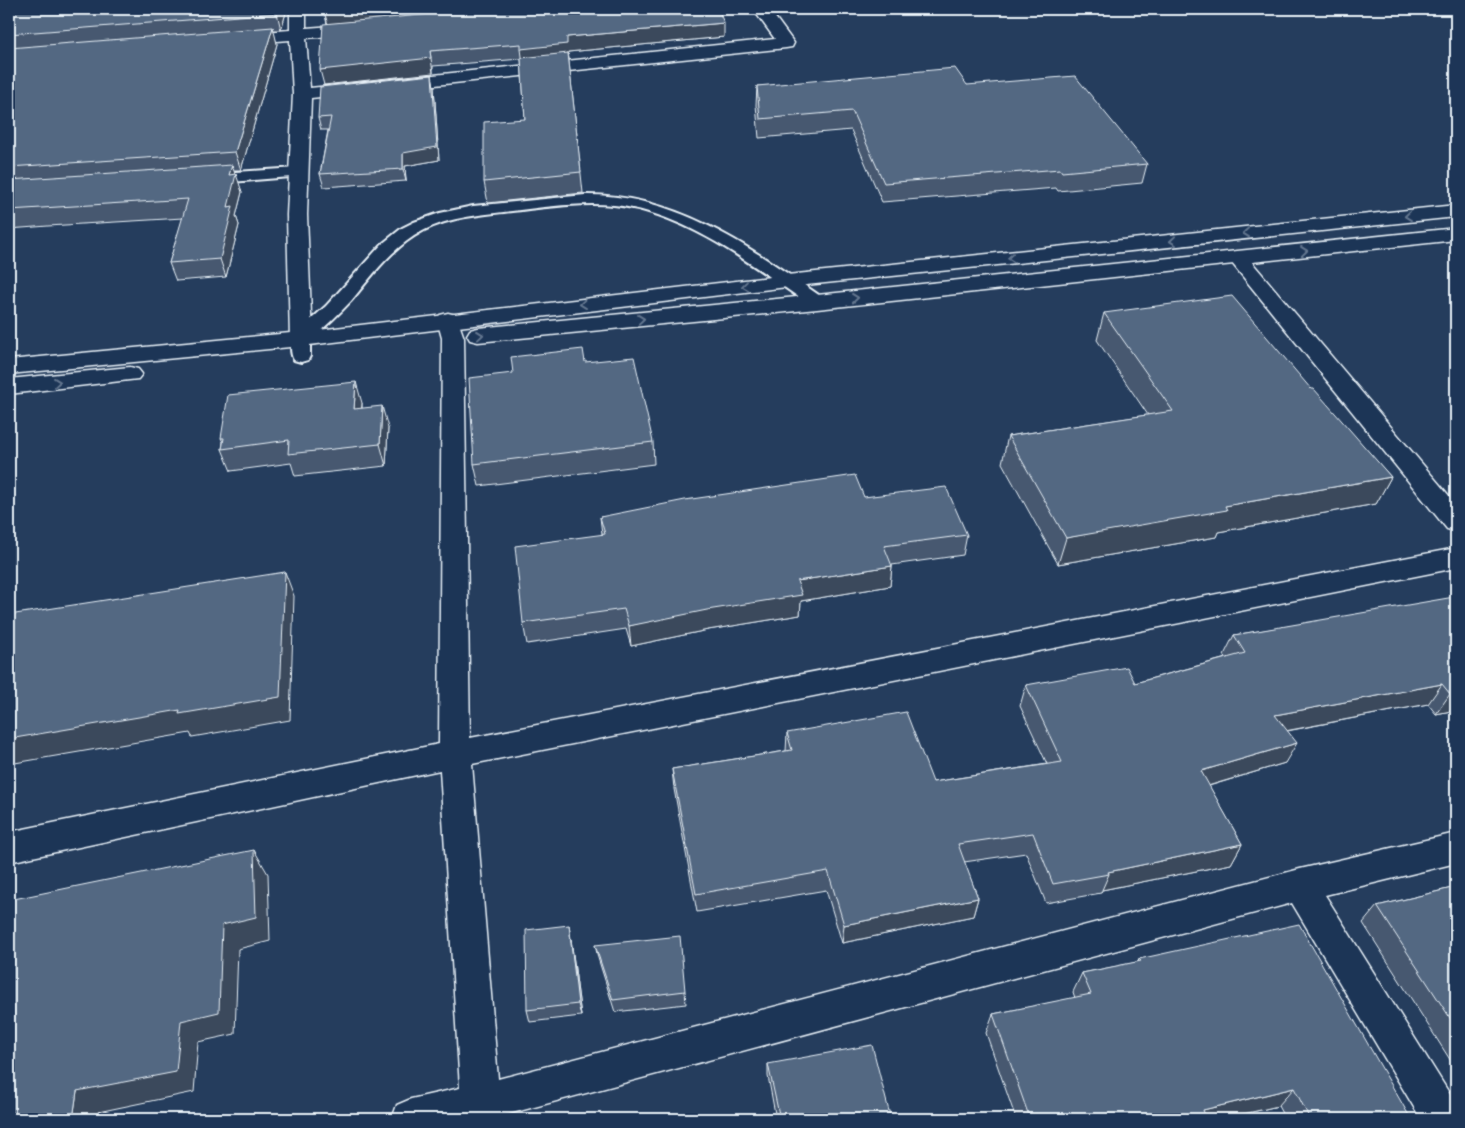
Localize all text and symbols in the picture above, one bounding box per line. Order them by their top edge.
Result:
one-way arrow [1404,210,1412,221]
one-way arrow [1242,228,1250,239]
one-way arrow [1168,235,1176,246]
one-way arrow [1300,246,1308,257]
one-way arrow [1007,252,1015,263]
one-way arrow [741,280,749,291]
one-way arrow [852,293,860,304]
one-way arrow [579,298,587,309]
one-way arrow [638,314,646,325]
one-way arrow [476,330,484,341]
one-way arrow [54,377,62,388]

